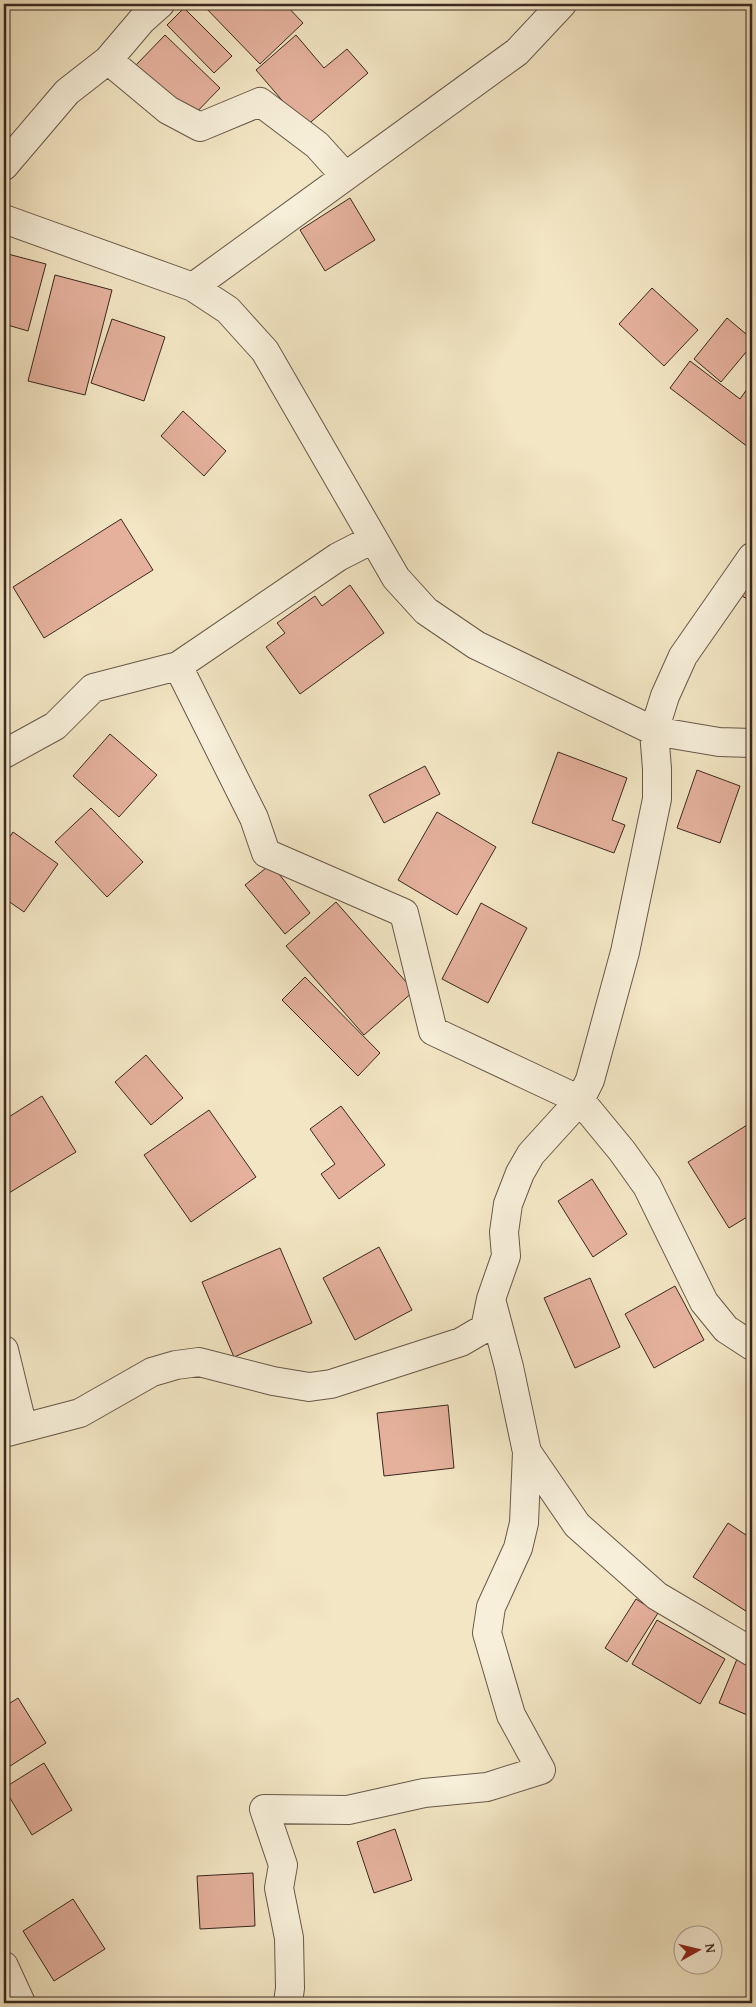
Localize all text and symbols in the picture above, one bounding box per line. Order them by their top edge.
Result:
north arrow [674,1924,724,1974]
text: N [700,1942,722,1955]

